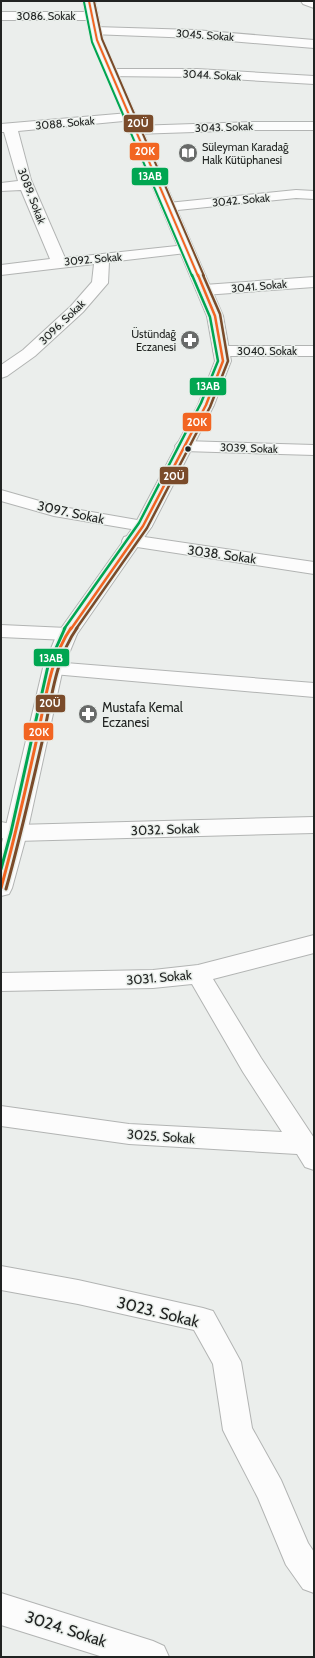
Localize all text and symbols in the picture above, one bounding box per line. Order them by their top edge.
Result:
street label: 3086. Sokak [17,9,75,23]
street label: 3045. Sokak [175,26,235,44]
street label: 3044. Sokak [182,66,242,84]
street label: 3088. Sokak [35,113,95,133]
line badge: 20Ü [123,114,154,133]
text: 20Ü [127,116,149,130]
street label: 3043. Sokak [195,119,253,135]
place label: Süleyman Karadağ Halk Kütüphanesi [202,140,289,167]
line badge: 20K [129,142,160,161]
library icon: Süleyman Karadağ Halk Kütüphanesi [177,142,199,164]
text: 20K [135,144,155,158]
street label: 3089. Sokak [15,166,49,226]
line badge: 13AB [131,167,169,186]
text: 13AB [138,169,162,183]
street label: 3042. Sokak [211,190,271,210]
street label: 3092. Sokak [64,249,123,268]
street label: 3041. Sokak [231,277,288,295]
street label: 3096. Sokak [36,297,88,347]
place label: Üstündağ Eczanesi [131,327,177,354]
pharmacy icon: Üstündağ Eczanesi [179,329,201,351]
street label: 3040. Sokak [237,344,297,358]
line badge: 13AB [189,377,227,396]
text: 13AB [196,379,220,393]
line badge: 20K [182,412,212,432]
text: 20K [187,415,207,429]
street label: 3039. Sokak [220,440,278,456]
unlabelled marker [183,444,193,454]
line badge: 20Ü [159,466,189,485]
text: 20Ü [163,469,185,483]
street label: 3097. Sokak [36,497,106,527]
street label: 3038. Sokak [187,541,258,567]
line badge: 13AB [33,648,70,667]
text: 13AB [39,651,63,665]
line badge: 20Ü [35,694,66,713]
text: 20Ü [39,696,61,710]
place label: Mustafa Kemal Eczanesi [102,699,183,730]
pharmacy icon: Mustafa Kemal Eczanesi [77,703,99,725]
line badge: 20K [23,722,54,741]
text: 20K [29,725,49,739]
street label: 3032. Sokak [131,820,200,838]
street label: 3031. Sokak [126,966,193,988]
street label: 3025. Sokak [126,1126,196,1146]
street label: 3023. Sokak [115,1293,202,1332]
street label: 3024. Sokak [23,1607,110,1651]

